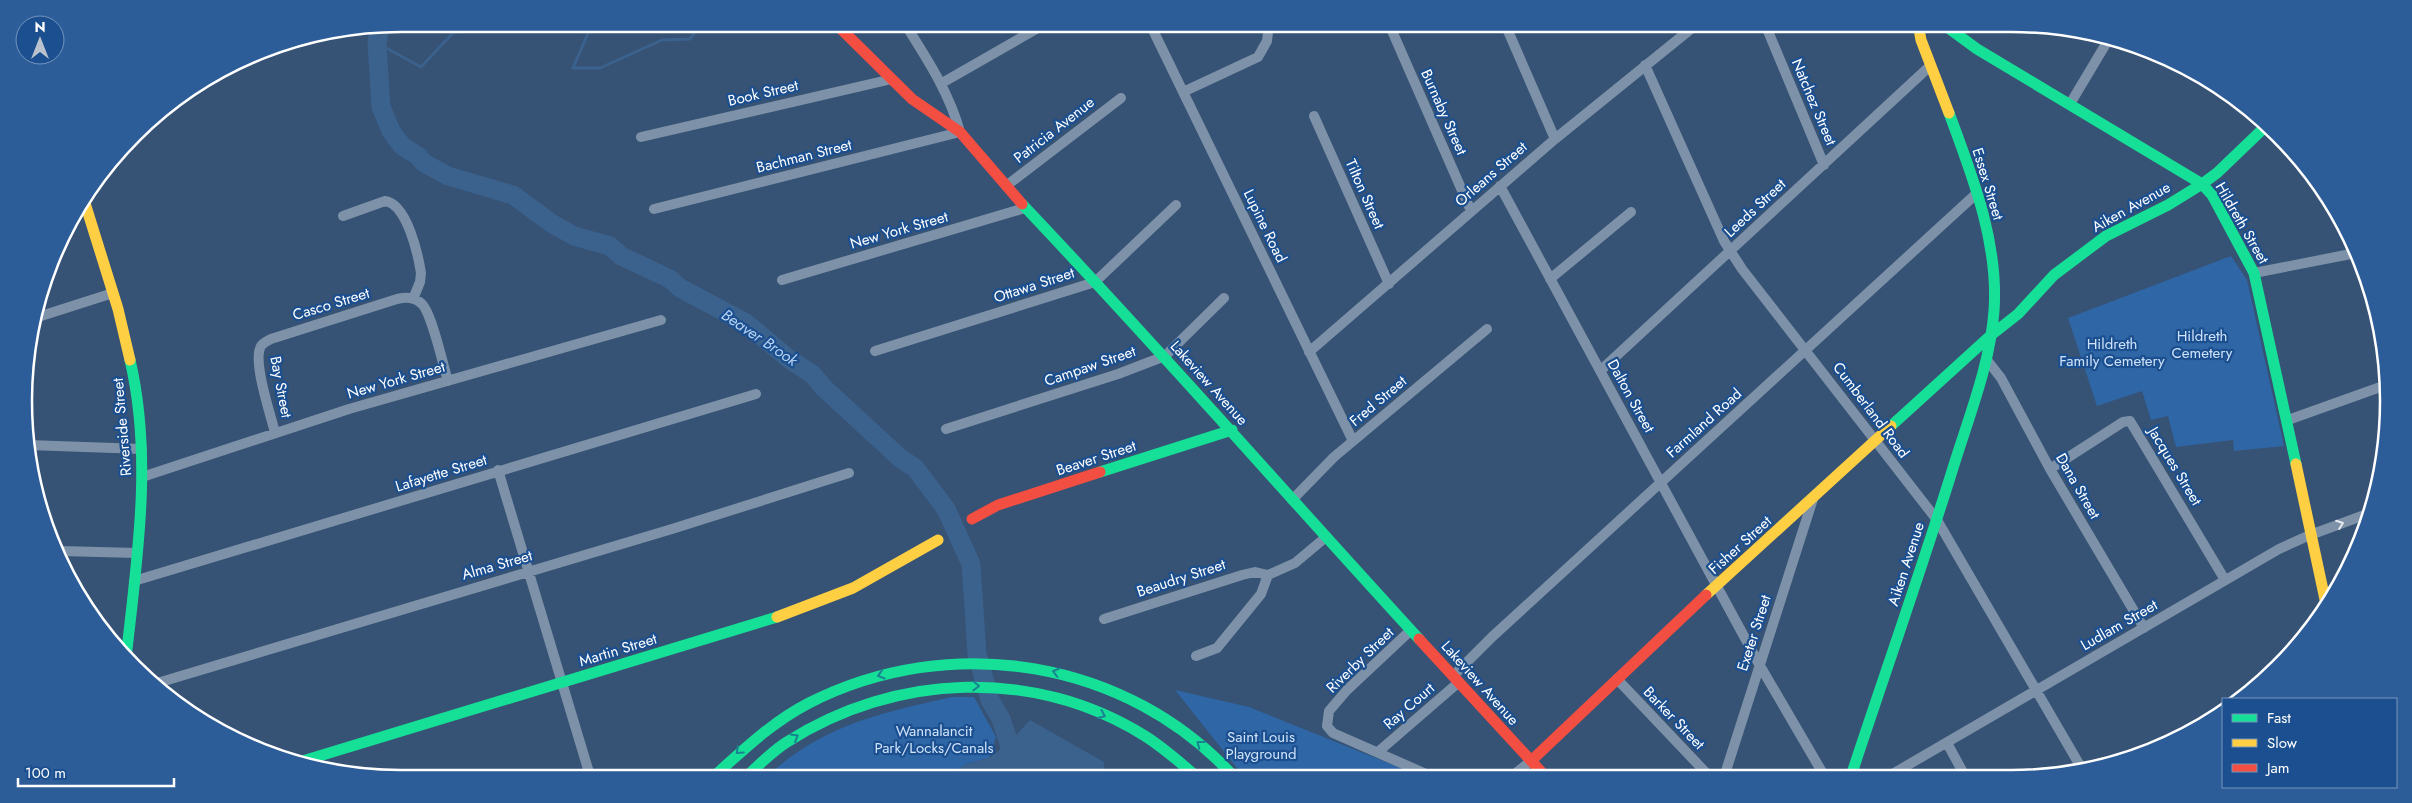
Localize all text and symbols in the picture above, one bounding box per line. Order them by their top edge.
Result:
north arrow [15,15,65,65]
text: N [34,17,46,37]
street label: Natchez Street [1786,55,1842,149]
street label: Burnaby Street [1415,66,1473,159]
street label: Book Street [726,74,801,112]
street label: Patricia Avenue [1009,91,1099,169]
street label: Bachman Street [754,133,854,178]
street label: Orleans Street [1450,136,1532,212]
street label: Essex Street [1967,145,2010,223]
street label: Tilton Street [1340,156,1390,233]
street label: Leeds Street [1719,173,1791,242]
street label: Aiken Avenue [2088,176,2175,238]
street label: Hildreth Street [2210,178,2274,268]
street label: Lupine Road [1238,186,1292,266]
street label: New York Street [847,205,951,254]
street label: Ottawa Street [991,261,1078,308]
street label: Casco Street [290,282,372,326]
water label: Beaver Brook [717,303,803,372]
park label: Hildreth Cemetery [2172,325,2233,364]
park label: Hildreth Family Cemetery [2059,333,2165,372]
street label: Lakeview Avenue [1165,336,1253,430]
street label: Campaw Street [1041,340,1139,392]
street label: Bay Street [264,354,298,420]
street label: New York Street [344,355,448,404]
street label: Dalton Street [1602,355,1660,437]
street label: Cumberland Road [1828,357,1914,463]
street label: Fred Street [1345,370,1412,432]
street label: Riverside Street [107,377,137,477]
street label: Farmland Road [1661,383,1747,463]
street label: Jacques Street [2142,421,2207,510]
street label: Beaver Street [1053,435,1139,481]
street label: Lafayette Street [392,449,490,497]
street label: Dana Street [2050,449,2106,523]
street label: Fisher Street [1703,510,1777,579]
street label: Aiken Avenue [1882,519,1930,609]
one-way arrow [2335,520,2343,530]
street label: Alma Street [459,544,535,586]
street label: Beaudry Street [1134,553,1229,603]
street label: Exeter Street [1731,592,1777,674]
street label: Ludlam Street [2076,594,2162,656]
street label: Riverby Street [1321,622,1399,698]
street label: Martin Street [576,628,660,672]
street label: Lakeview Avenue [1436,636,1524,730]
one-way arrow [1051,667,1060,678]
one-way arrow [877,669,885,679]
street label: Ray Court [1378,677,1440,735]
one-way arrow [972,680,980,691]
street label: Barker Street [1638,681,1710,755]
legend [2222,698,2397,788]
text: Fast [2267,707,2291,729]
one-way arrow [1097,708,1106,719]
park label: Wannalancit Park/Locks/Canals [874,720,994,759]
park label: Saint Louis Playground [1225,726,1297,765]
text: Slow [2267,732,2298,754]
one-way arrow [790,733,799,743]
one-way arrow [1196,741,1206,750]
one-way arrow [735,746,744,755]
scale bar [18,756,174,788]
text: Jam [2265,757,2290,779]
text: 100 m [25,762,66,784]

